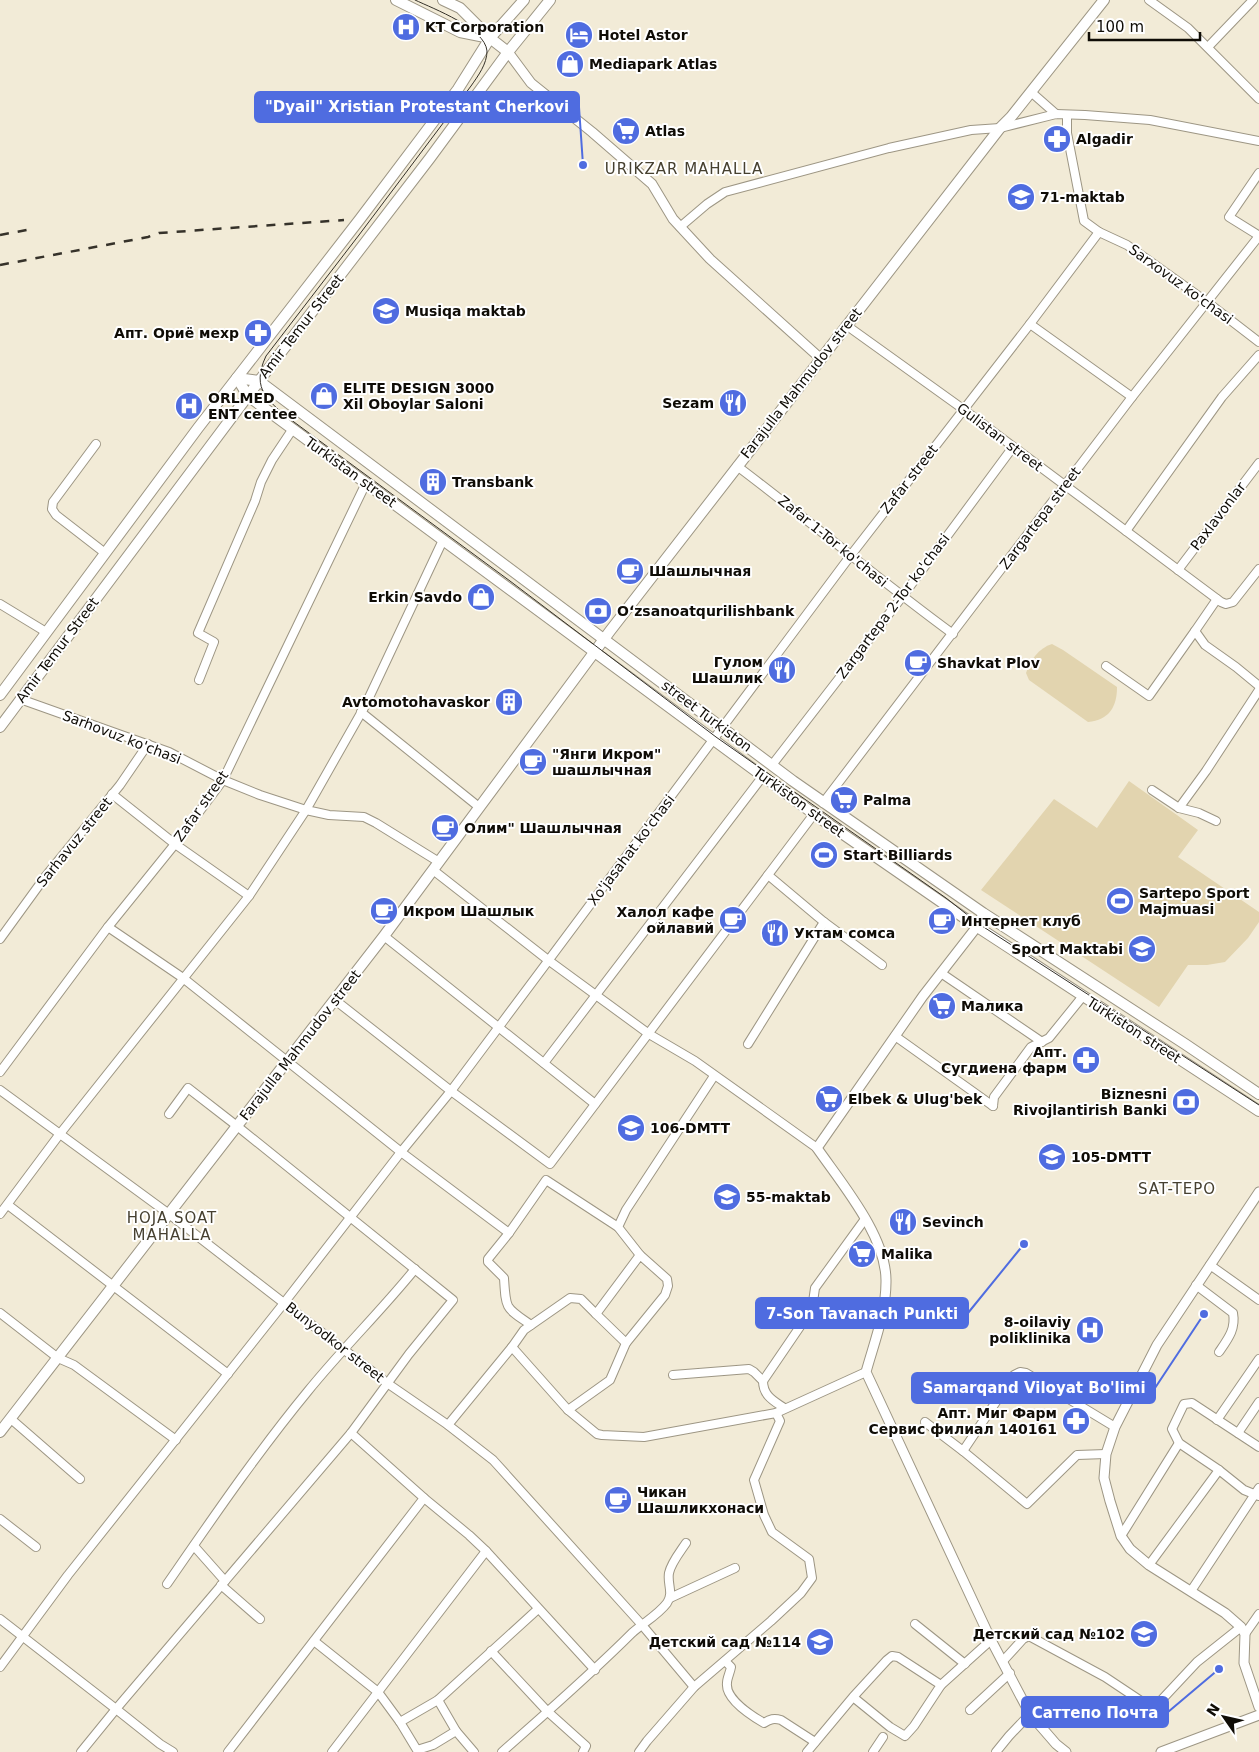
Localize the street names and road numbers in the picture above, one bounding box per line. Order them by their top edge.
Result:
street label: Sarxovuz ko'chasi [1126,241,1236,327]
street label: Amir Temur Street [255,270,347,381]
street label: Farajulla Mahmudov street [737,304,865,461]
street label: Gulistan street [954,400,1046,475]
street label: Turkistan street [302,433,400,511]
street label: Zafar street [877,441,941,517]
street label: Zargartepa street [996,463,1084,572]
street label: Paxlavonlar [1187,479,1249,553]
street label: Zafar 1-Tor ko'chasi [775,492,891,590]
street label: Zargartepa 2-Tor ko'chasi [833,531,953,681]
street label: Amir Temur Street [12,594,102,706]
street label: street Turkiston [659,677,755,755]
street label: Sarhovuz ko'chasi [60,707,184,767]
street label: Turkiston street [750,763,848,841]
street label: Zafar street [171,767,232,845]
street label: Xo'jasahat ko'chasi [584,792,678,908]
street label: Sarhavuz street [33,794,115,890]
street label: Farajulla Mahmudov street [236,966,364,1123]
street label: Turkiston street [1083,993,1184,1067]
street label: Bunyodkor street [283,1299,388,1386]

